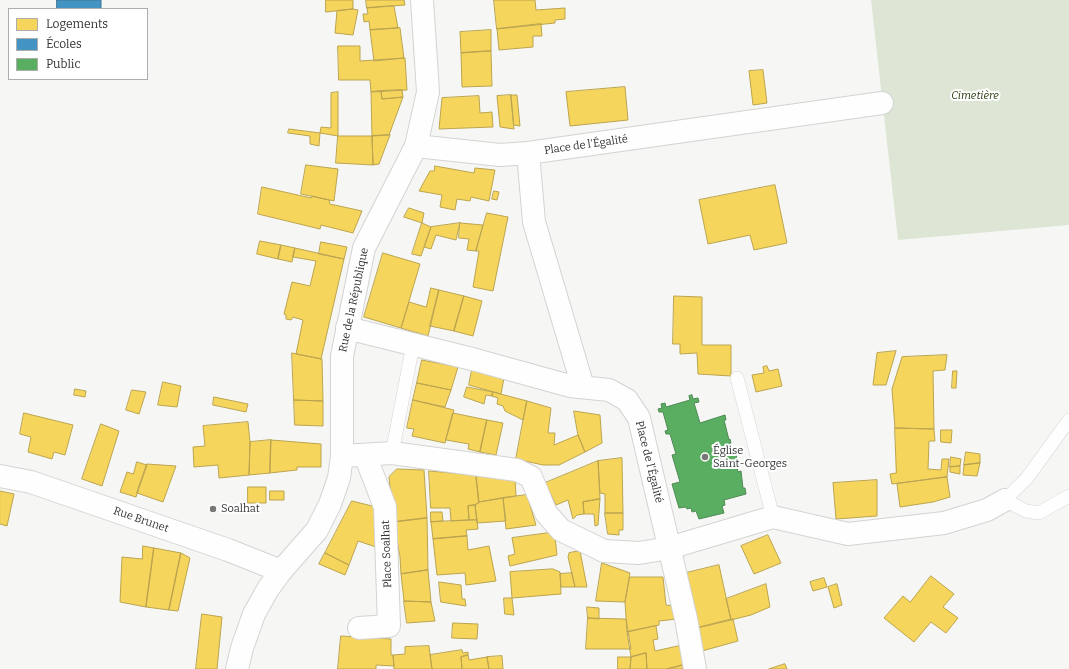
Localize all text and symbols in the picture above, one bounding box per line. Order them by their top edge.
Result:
legend [8,8,148,80]
text: Logements [46,17,108,31]
text: Écoles [46,37,82,51]
text: Public [46,57,81,71]
park label: Cimetière [951,89,999,103]
street label: Place de l'Égalité [543,133,629,157]
street label: Rue de la République [336,247,372,353]
street label: Place de l'Égalité [632,419,666,505]
place label: Église Saint-Georges [713,444,787,470]
marker: Église Saint-Georges [700,452,710,462]
place label: Soalhat [221,502,260,516]
street label: Rue Brunet [112,504,170,536]
marker: Soalhat [208,504,218,514]
street label: Place Soalhat [379,520,395,588]

